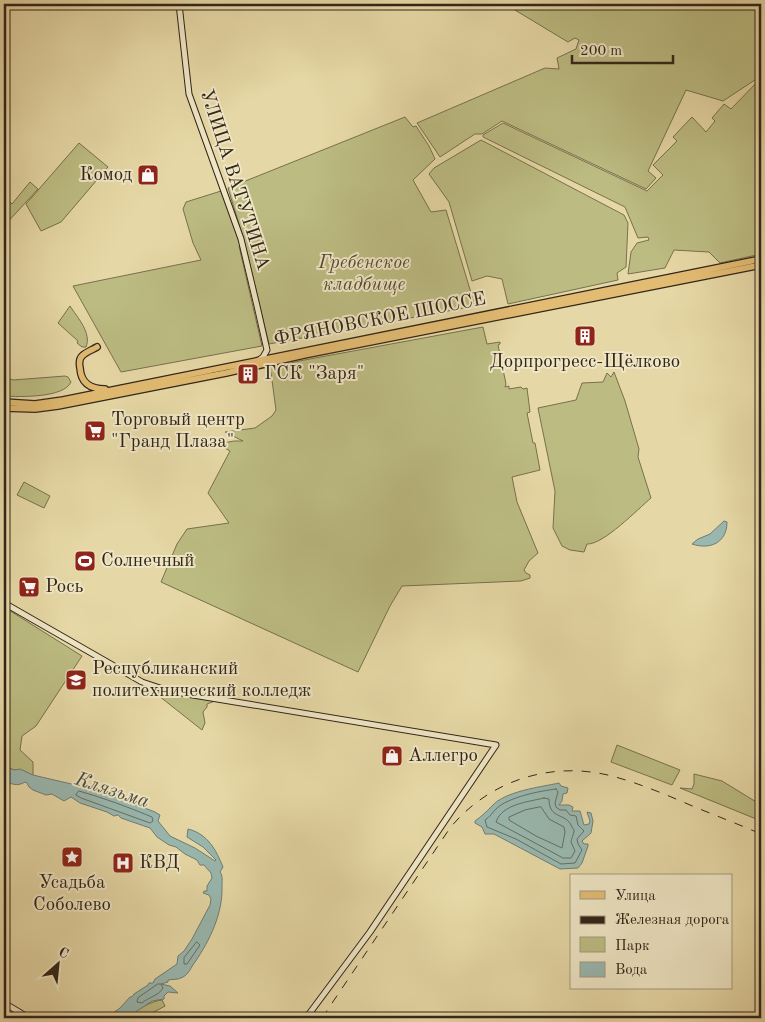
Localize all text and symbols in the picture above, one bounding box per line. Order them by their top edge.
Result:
scale bar [572,32,674,64]
text: 200 m [580,44,622,59]
street label: УЛИЦА ВАТУТИНА [196,87,272,273]
shop icon: Комод [136,163,160,187]
place label: Комод [80,166,133,185]
park label: Гребенское кладбище [317,253,410,295]
street label: ФРЯНОВСКОЕ ШОССЕ [272,290,488,350]
building icon: Дорпрогресс-Щёлково [573,324,597,348]
place label: Дорпрогресс-Щёлково [490,353,680,372]
building icon: ГСК "Заря" [236,362,260,386]
place label: ГСК "Заря" [264,365,364,384]
place label: Торговый центр "Гранд Плаза" [111,411,245,452]
supermarket icon: Торговый центр "Гранд Плаза" [83,419,107,443]
sports icon: Солнечный [73,549,97,573]
place label: Солнечный [101,552,195,571]
supermarket icon: Рось [17,575,41,599]
place label: Рось [45,578,84,597]
place label: Республиканский политехнический колледж [92,660,312,701]
school or university icon: Республиканский политехнический колледж [64,668,88,692]
shop icon: Аллегро [380,744,404,768]
place label: Аллегро [408,747,478,766]
water label: Клязьма [71,769,152,812]
place icon: Усадьба Соболево [60,845,84,869]
hospital icon: КВД [111,851,135,875]
place label: КВД [139,854,180,873]
place label: Усадьба Соболево [33,874,111,915]
legend [570,874,732,990]
text: Улица [615,889,656,904]
text: Железная дорога [615,913,730,928]
text: Парк [615,939,650,954]
north arrow [32,940,82,990]
text: С [56,945,71,962]
text: Вода [615,963,648,978]

